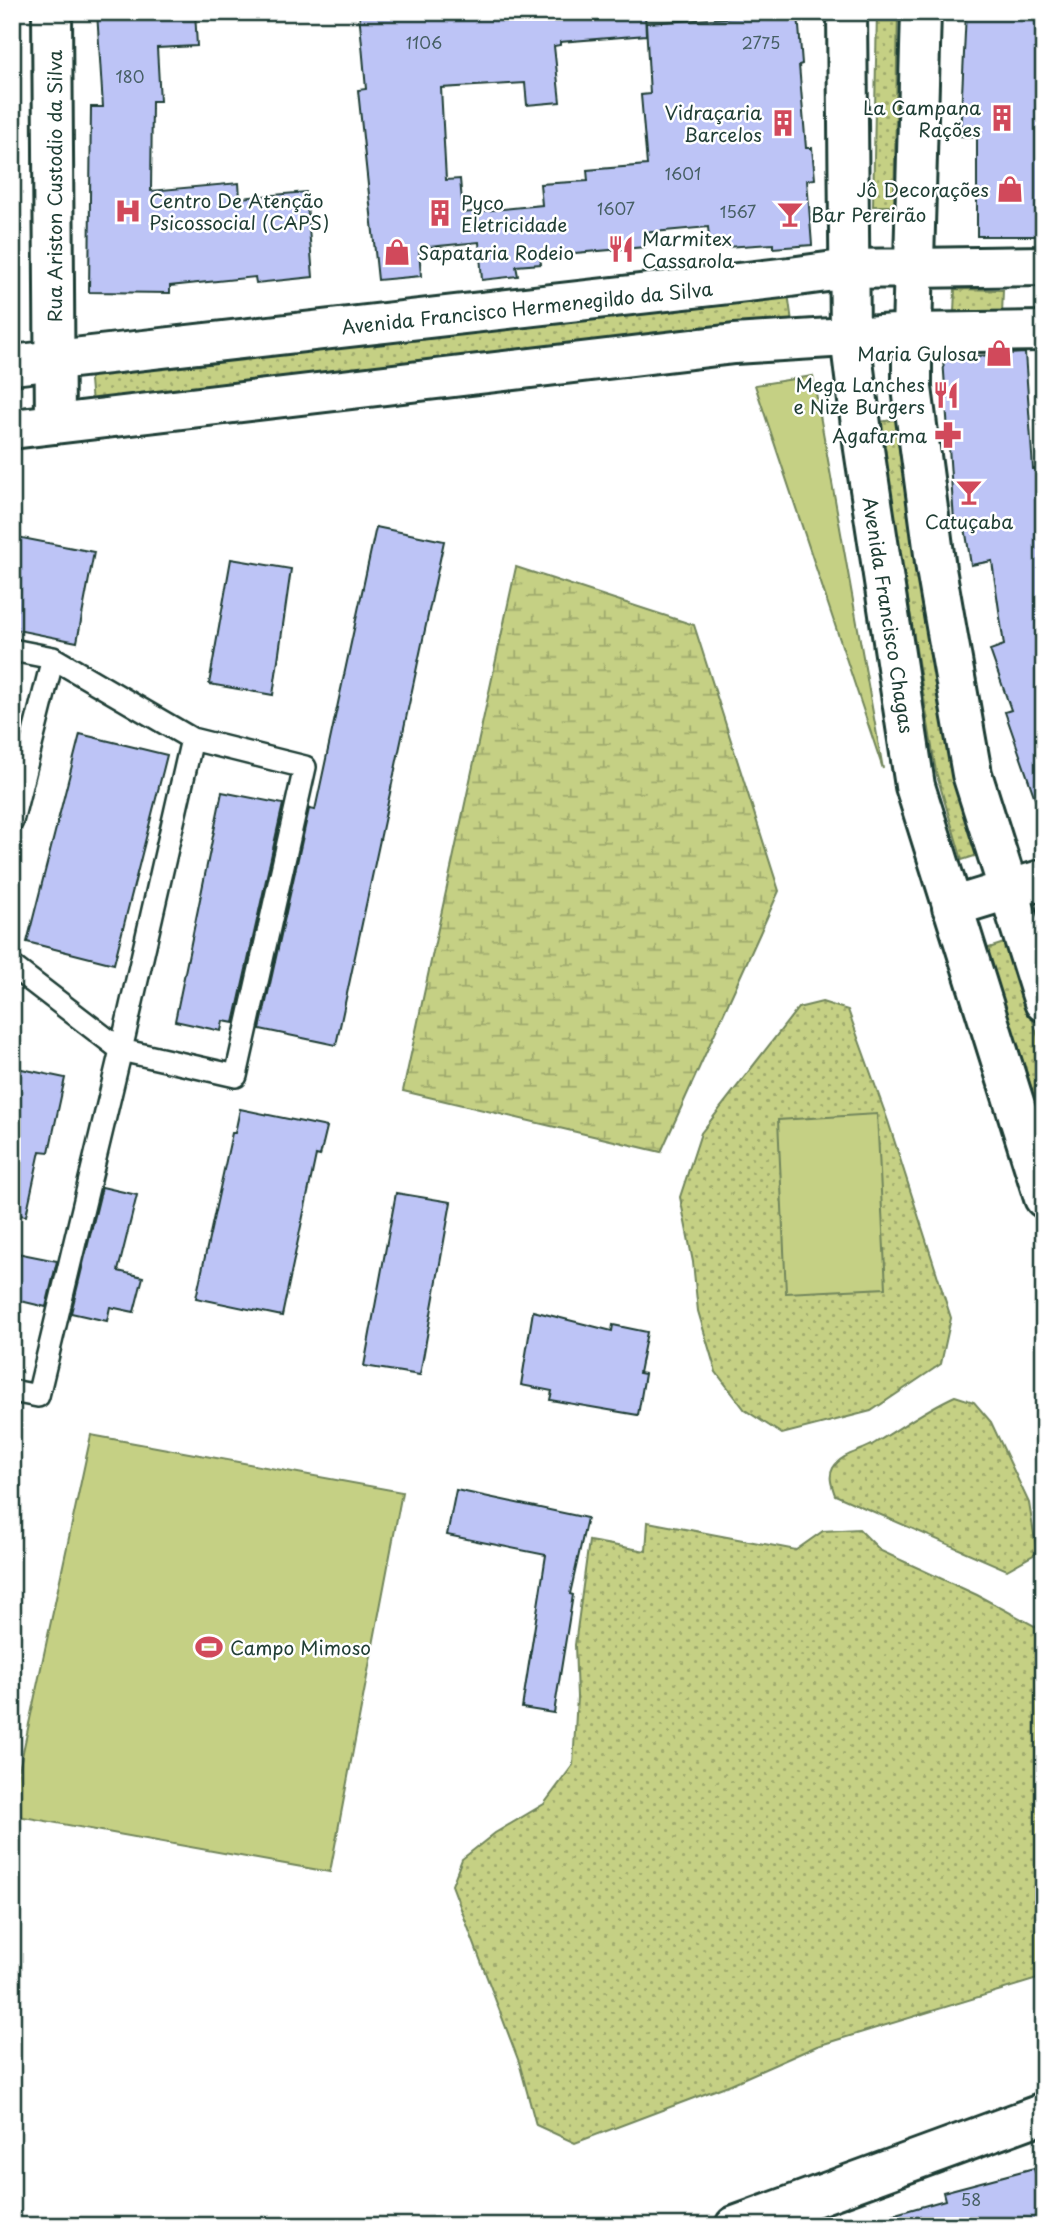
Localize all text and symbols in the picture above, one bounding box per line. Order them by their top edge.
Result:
house number: 1106 [406,30,442,54]
house number: 2775 [742,30,780,54]
street label: Rua Ariston Custodio da Silva [40,49,68,322]
house number: 180 [116,64,144,88]
place label: La Campana Rações [863,93,981,143]
place label: Vidraçaria Barcelos [664,98,762,148]
building icon: La Campana Rações [987,103,1017,133]
building icon: Vidraçaria Barcelos [768,108,798,138]
house number: 1601 [665,161,701,185]
shop icon: Jô Decorações [995,174,1025,204]
place label: Jô Decorações [856,175,989,203]
place label: Centro De Atenção Psicossocial (CAPS) [149,186,329,236]
place label: Pyco Eletricidade [461,188,567,238]
hospital icon: Centro De Atenção Psicossocial (CAPS) [113,196,143,226]
house number: 1607 [597,196,635,220]
building icon: Pyco Eletricidade [425,198,455,228]
house number: 1567 [720,199,756,223]
bar icon: Bar Pereirão [775,199,805,229]
place label: Bar Pereirão [811,200,926,228]
place label: Marmitex Cassarola [642,224,735,274]
restaurant icon: Marmitex Cassarola [606,234,636,264]
shop icon: Sapataria Rodeio [382,237,412,267]
place label: Sapataria Rodeio [418,238,574,266]
street label: Avenida Francisco Hermenegildo da Silva [340,274,714,340]
shop icon: Maria Gulosa [984,338,1014,368]
place label: Maria Gulosa [857,339,978,367]
place label: Mega Lanches e Nize Burgers [794,370,925,420]
restaurant icon: Mega Lanches e Nize Burgers [931,380,961,410]
pharmacy icon: Agafarma [933,420,963,450]
place label: Agafarma [832,421,927,449]
bar icon: Catuçaba [954,477,984,507]
street label: Avenida Francisco Chagas [856,495,922,735]
place label: Catuçaba [925,507,1013,535]
sports icon: Campo Mimoso [194,1632,224,1662]
place label: Campo Mimoso [230,1633,371,1661]
house number: 58 [961,2187,981,2211]

